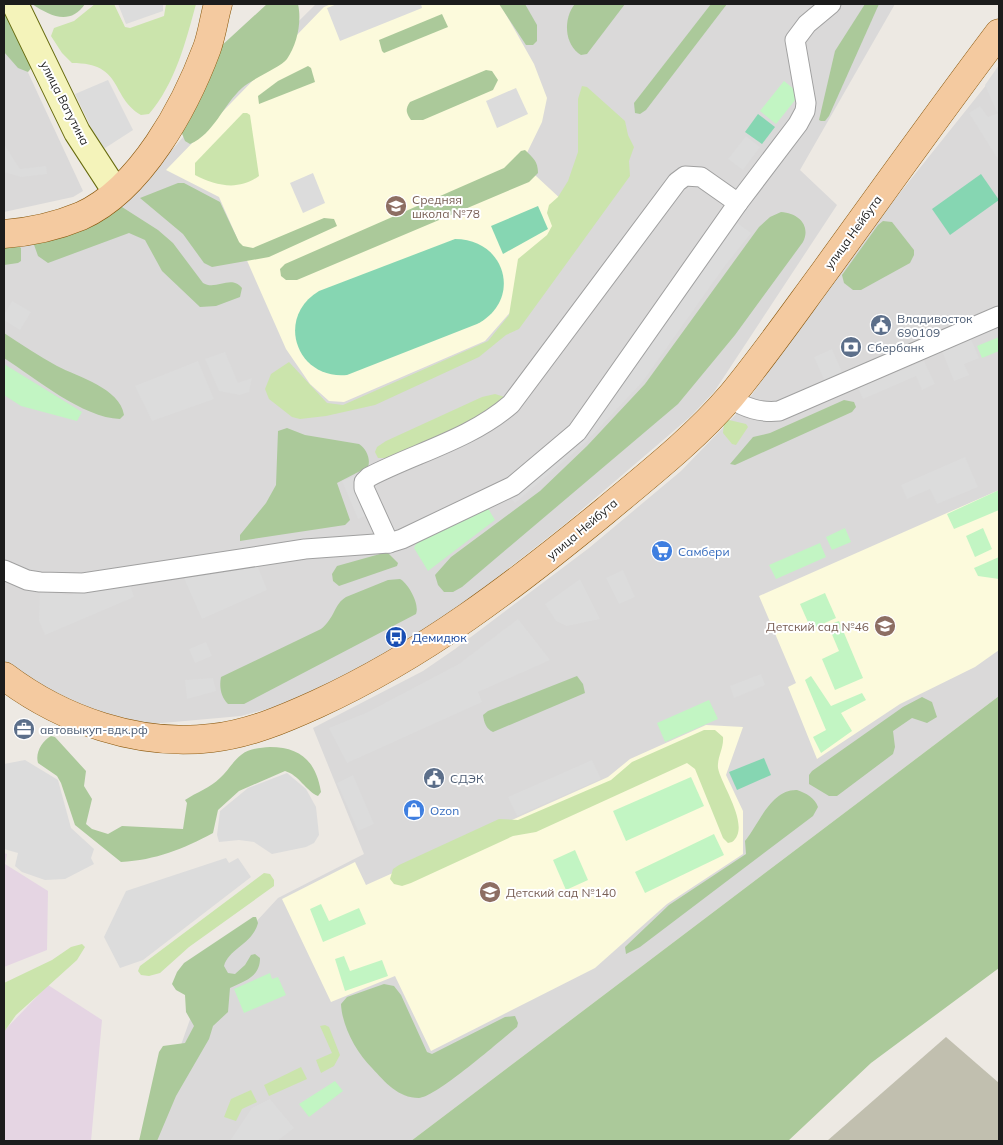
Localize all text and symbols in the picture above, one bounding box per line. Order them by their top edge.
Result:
street label: улица Ватутина [37,58,93,148]
place label: Средняя школа №78 [412,192,480,221]
street label: улица Нейбута [821,192,885,272]
school or university icon: Средняя школа №78 [384,194,408,218]
place label: Владивосток 690109 [897,311,973,340]
public building icon: Владивосток 690109 [869,313,893,337]
bank icon: Сбербанк [839,335,863,359]
place label: Сбербанк [867,340,925,355]
street label: улица Нейбута [544,495,620,563]
supermarket icon: Самбери [650,539,674,563]
place label: Самбери [678,544,730,559]
school or university icon: Детский сад №46 [873,614,897,638]
place label: Детский сад №46 [766,619,869,634]
bus stop icon: Демидюк [384,625,408,649]
place label: Демидюк [412,630,467,645]
office icon: автовыкуп-вдк.рф [12,717,36,741]
place label: автовыкуп-вдк.рф [40,722,148,737]
public building icon: СДЭК [422,766,446,790]
place label: СДЭК [450,771,484,786]
shop icon: Ozon [402,798,426,822]
place label: Ozon [430,803,459,818]
school or university icon: Детский сад №140 [478,880,502,904]
place label: Детский сад №140 [506,885,616,900]

